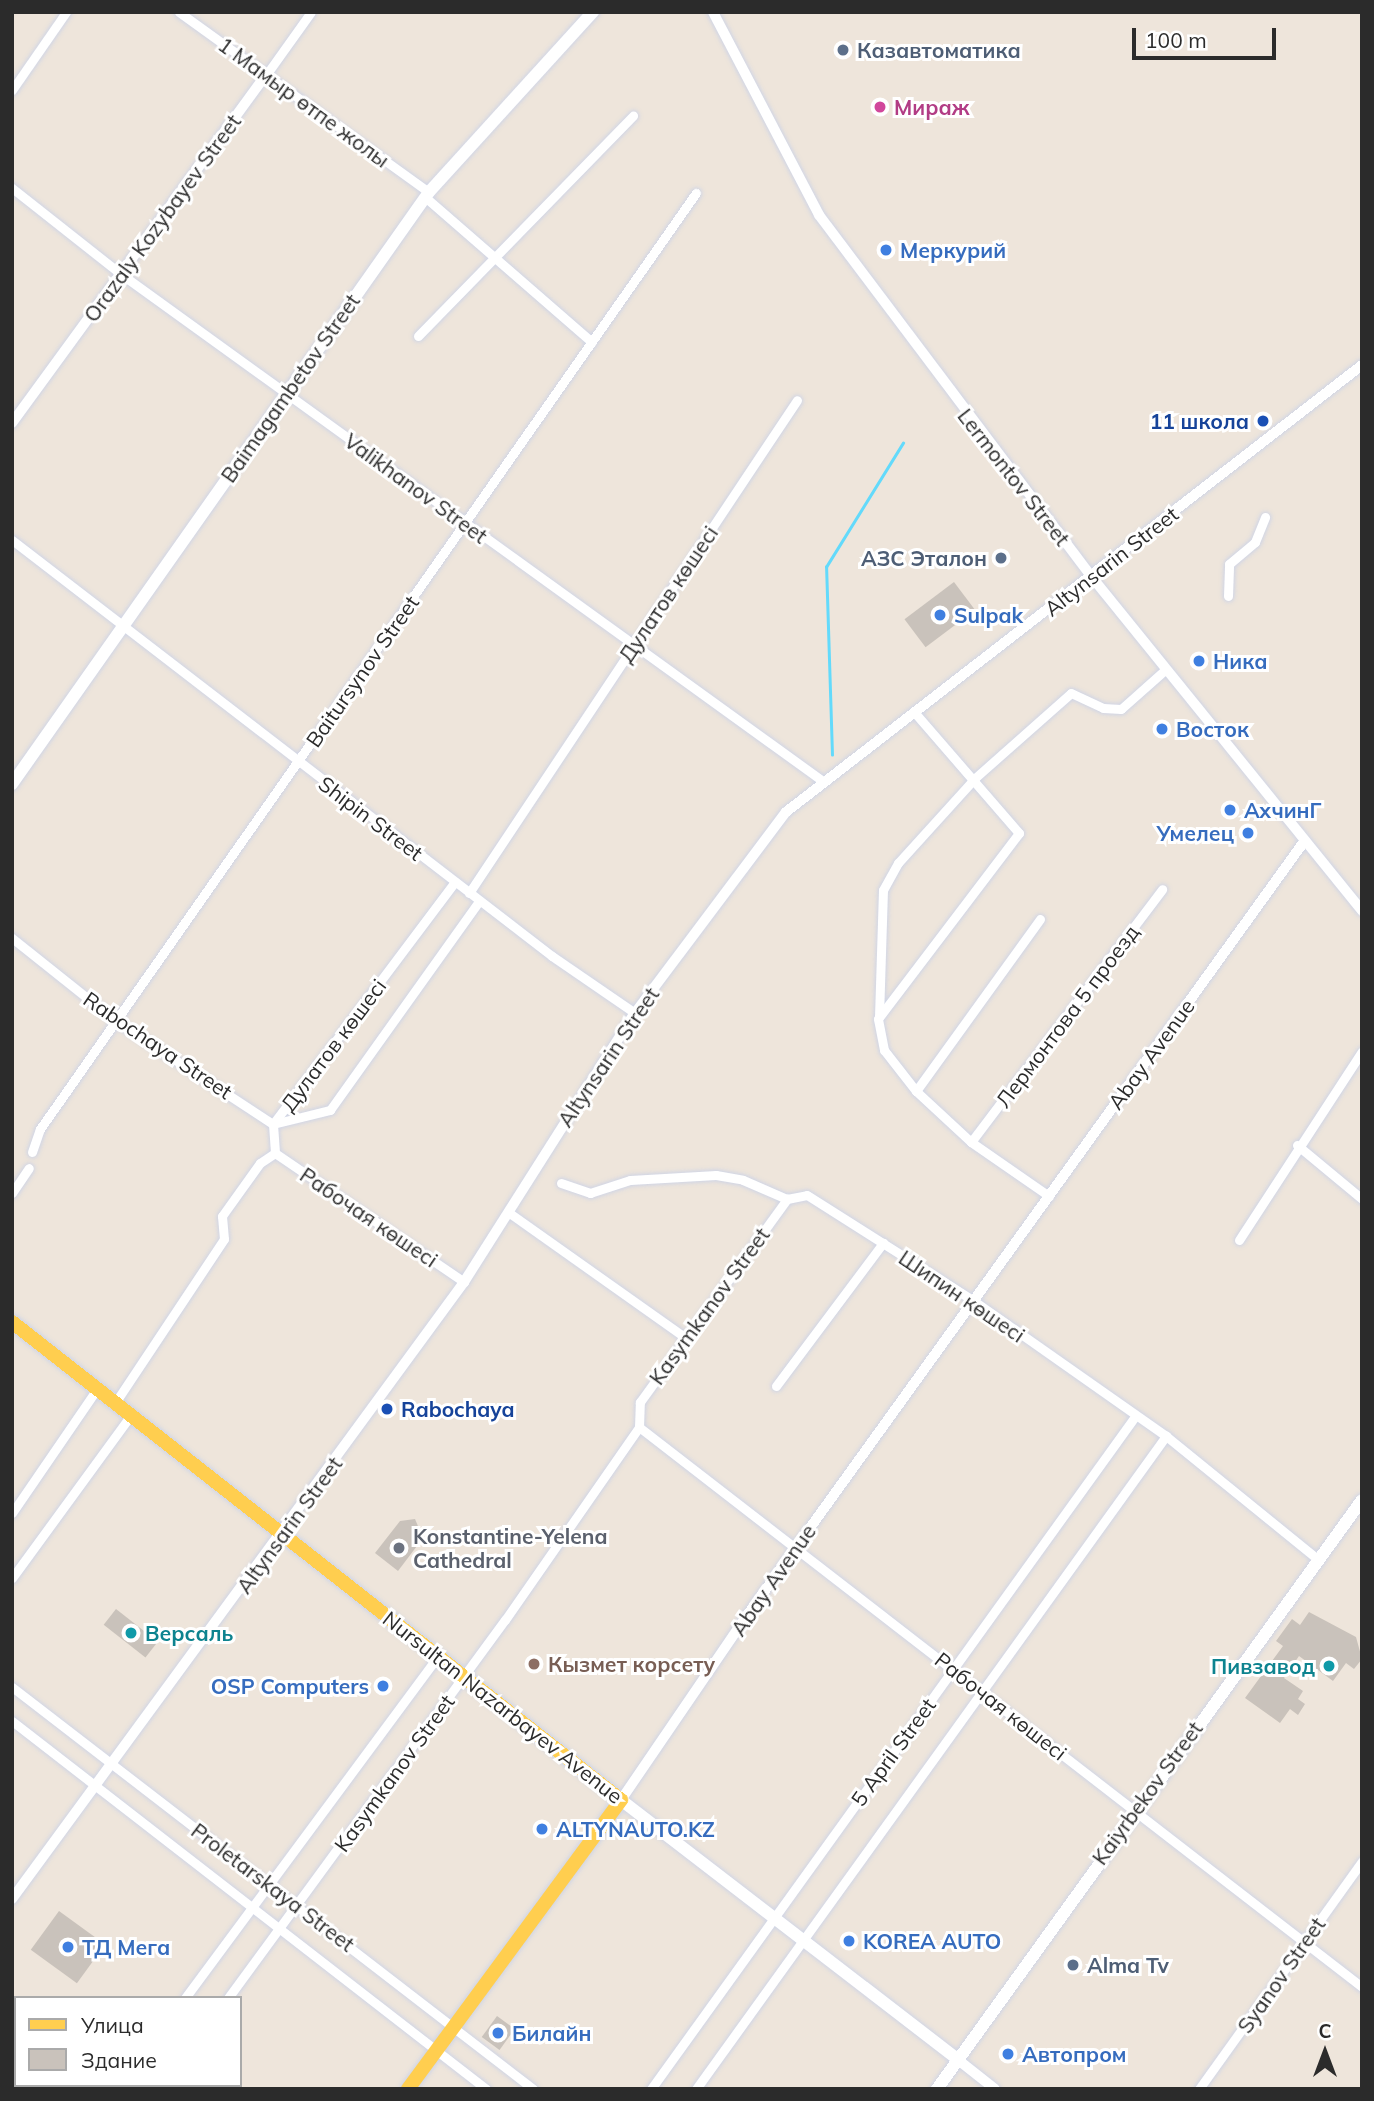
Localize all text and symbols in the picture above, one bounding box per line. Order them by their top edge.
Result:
scale bar [1136,14,1280,58]
text: 100 m [1145,27,1207,53]
street label: 1 Мамыр өтпе жолы [214,31,394,173]
place label: Казавтоматика [857,37,1021,63]
marker: Казавтоматика [835,42,851,58]
place label: Мираж [894,94,970,120]
marker: Мираж [872,99,888,115]
street label: Orazaly Kozybayev Street [78,109,246,327]
place label: Меркурий [900,237,1006,263]
marker: Меркурий [878,242,894,258]
street label: Baimagambetov Street [215,289,365,487]
street label: Lermontov Street [953,403,1075,551]
place label: 11 школа [1150,408,1249,434]
marker: 11 школа [1255,413,1271,429]
street label: Valikhanov Street [340,428,492,548]
street label: Altynsarin Street [1039,501,1183,621]
street label: Дулатов көшесі [613,521,723,667]
place label: АЗС Эталон [861,545,987,571]
marker: АЗС Эталон [993,550,1009,566]
street label: Baitursynov Street [300,590,424,752]
place label: Sulpak [954,602,1023,628]
marker: Sulpak [932,607,948,623]
place label: Ника [1213,648,1267,674]
marker: Ника [1191,653,1207,669]
place label: Восток [1176,716,1249,742]
marker: Восток [1154,721,1170,737]
street label: Shipin Street [314,771,428,865]
place label: АхчинГ [1244,797,1322,823]
marker: АхчинГ [1222,802,1238,818]
place label: Умелец [1156,820,1234,846]
marker: Умелец [1240,825,1256,841]
street label: Лермонтова 5 проезд [990,920,1144,1112]
street label: Дулатов көшесі [275,974,391,1116]
street label: Altynsarin Street [552,982,664,1132]
street label: Rabochaya Street [79,986,237,1104]
street label: Abay Avenue [1103,994,1199,1114]
street label: Рабочая көшесі [295,1162,443,1272]
street label: Kasymkanov Street [644,1223,774,1389]
street label: Шипин көшесі [894,1245,1030,1347]
place label: Rabochaya [401,1396,514,1422]
marker: Rabochaya [379,1401,395,1417]
street label: Altynsarin Street [231,1452,347,1598]
street label: Abay Avenue [725,1519,821,1641]
place label: Konstantine-Yelena Cathedral [413,1523,607,1573]
marker: Konstantine-Yelena Cathedral [391,1540,407,1556]
street label: Nursultan Nazarbayev Avenue [378,1606,628,1808]
place label: Версаль [145,1620,233,1646]
marker: Версаль [123,1625,139,1641]
street label: Рабочая көшесі [930,1647,1072,1765]
place label: Кызмет корсету [548,1651,715,1677]
place label: Пивзавод [1211,1653,1315,1679]
marker: Кызмет корсету [526,1656,542,1672]
marker: Пивзавод [1321,1658,1337,1674]
place label: OSP Computers [211,1673,369,1699]
marker: OSP Computers [375,1678,391,1694]
street label: Kasymkanov Street [329,1690,459,1856]
street label: 5 April Street [845,1693,941,1811]
street label: Kaiyrbekov Street [1087,1717,1207,1869]
place label: ALTYNAUTO.KZ [556,1816,715,1842]
street label: Proletarskaya Street [187,1817,359,1957]
marker: ALTYNAUTO.KZ [534,1821,550,1837]
street label: Syanov Street [1232,1912,1330,2038]
place label: KOREA AUTO [863,1928,1001,1954]
marker: KOREA AUTO [841,1933,857,1949]
place label: ТД Мега [82,1934,170,1960]
marker: ТД Мега [60,1939,76,1955]
place label: Alma Tv [1087,1952,1169,1978]
marker: Alma Tv [1065,1957,1081,1973]
legend [14,1996,242,2087]
text: Улица [81,2012,144,2038]
north arrow [1290,2017,1360,2087]
text: С [1318,2019,1332,2043]
place label: Билайн [512,2020,591,2046]
marker: Билайн [490,2025,506,2041]
place label: Автопром [1022,2041,1127,2067]
marker: Автопром [1000,2046,1016,2062]
text: Здание [81,2047,157,2073]

